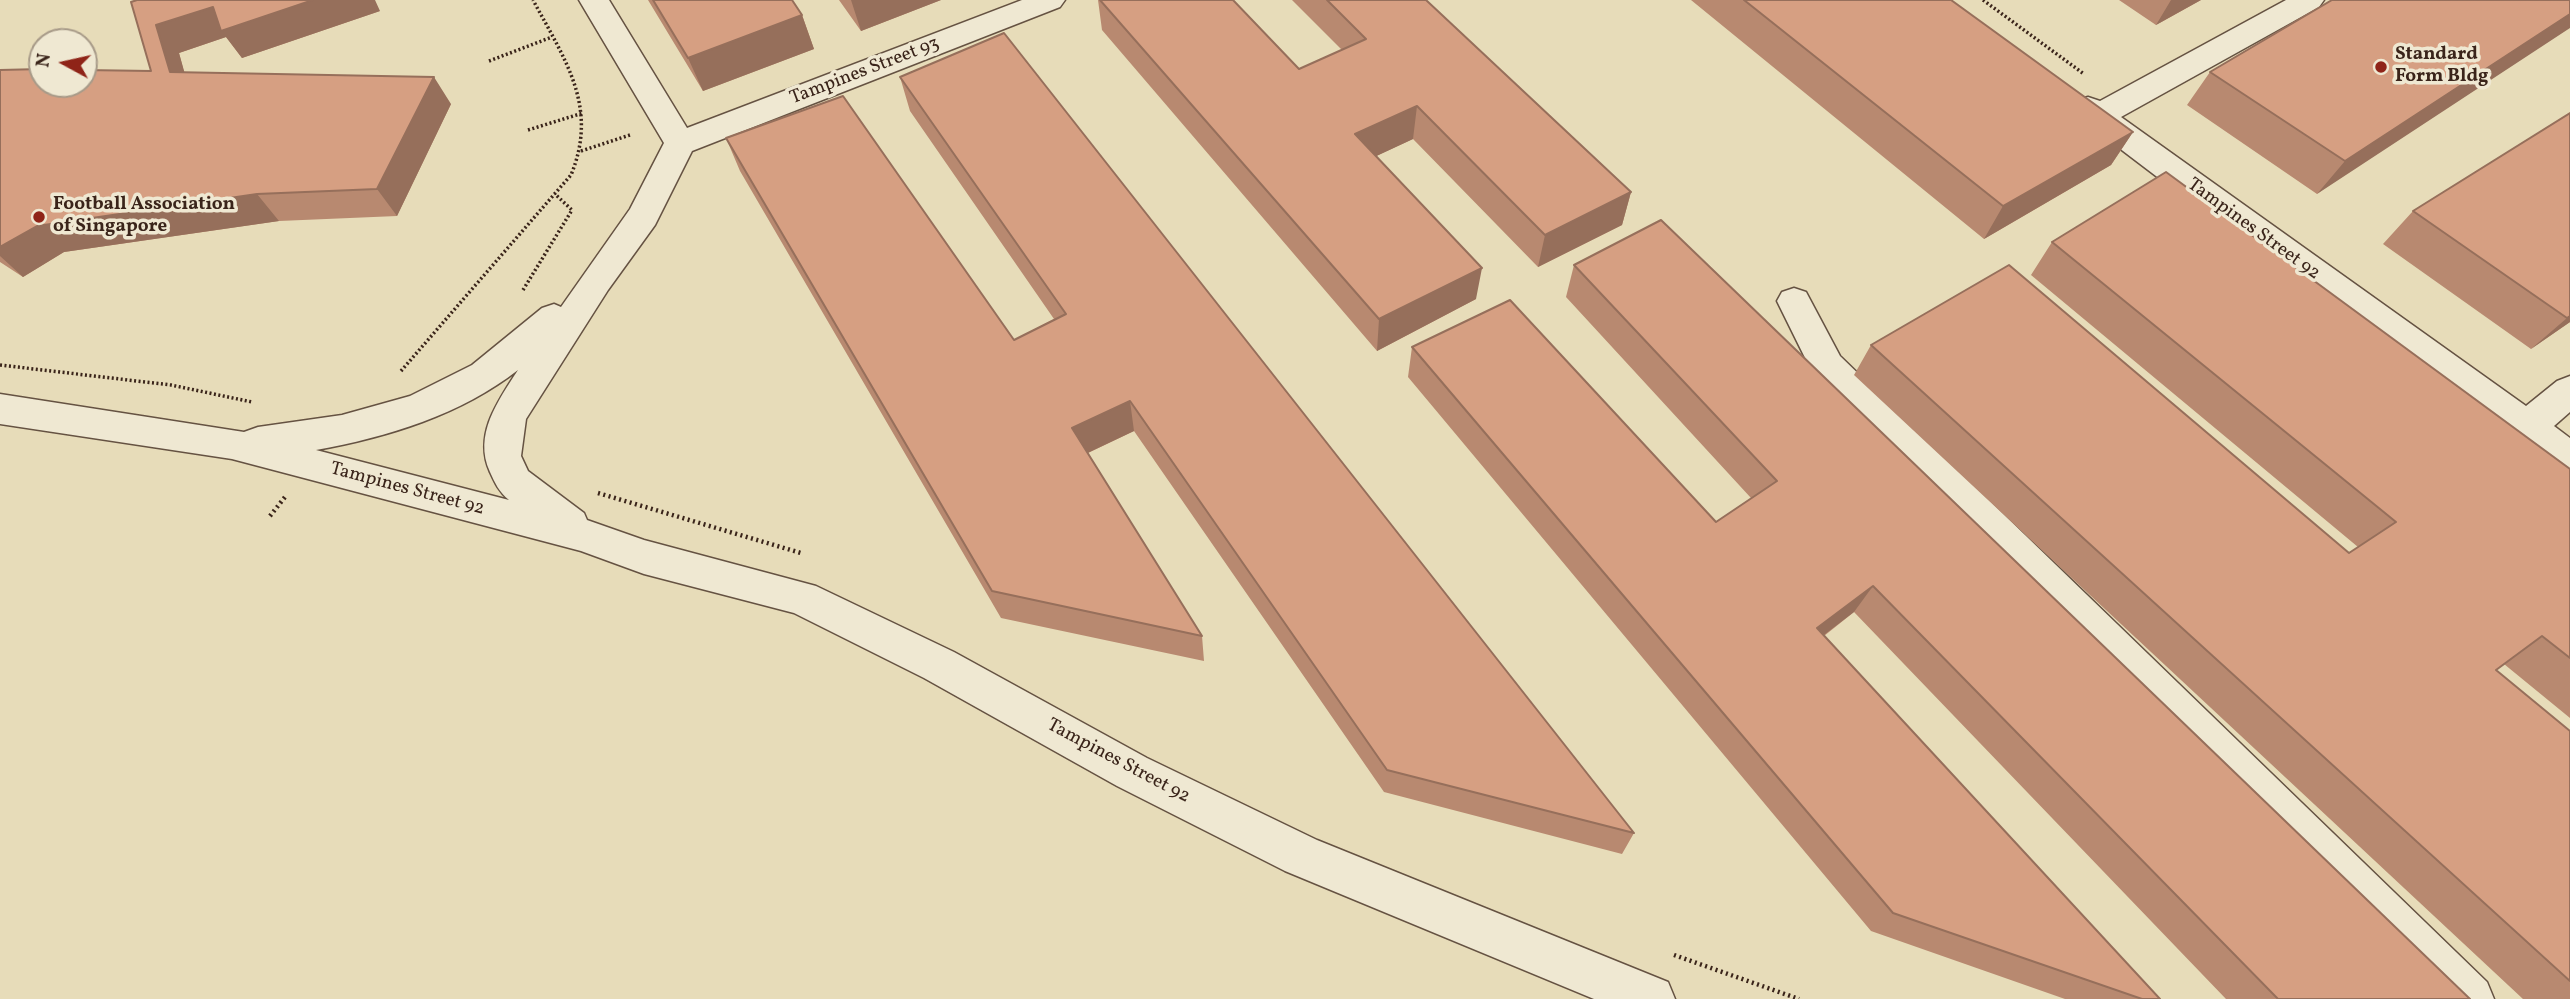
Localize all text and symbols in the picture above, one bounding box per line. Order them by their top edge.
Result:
north arrow [28,28,98,98]
street label: Tampines Street 93 [787,33,943,111]
place label: Standard Form Bldg [2395,45,2488,89]
text: N [30,52,58,69]
marker: Standard Form Bldg [2373,59,2389,75]
street label: Tampines Street 92 [2182,174,2324,286]
place label: Football Association of Singapore [53,195,235,239]
marker: Football Association of Singapore [31,209,47,225]
street label: Tampines Street 92 [327,458,487,522]
street label: Tampines Street 92 [1043,715,1193,809]

